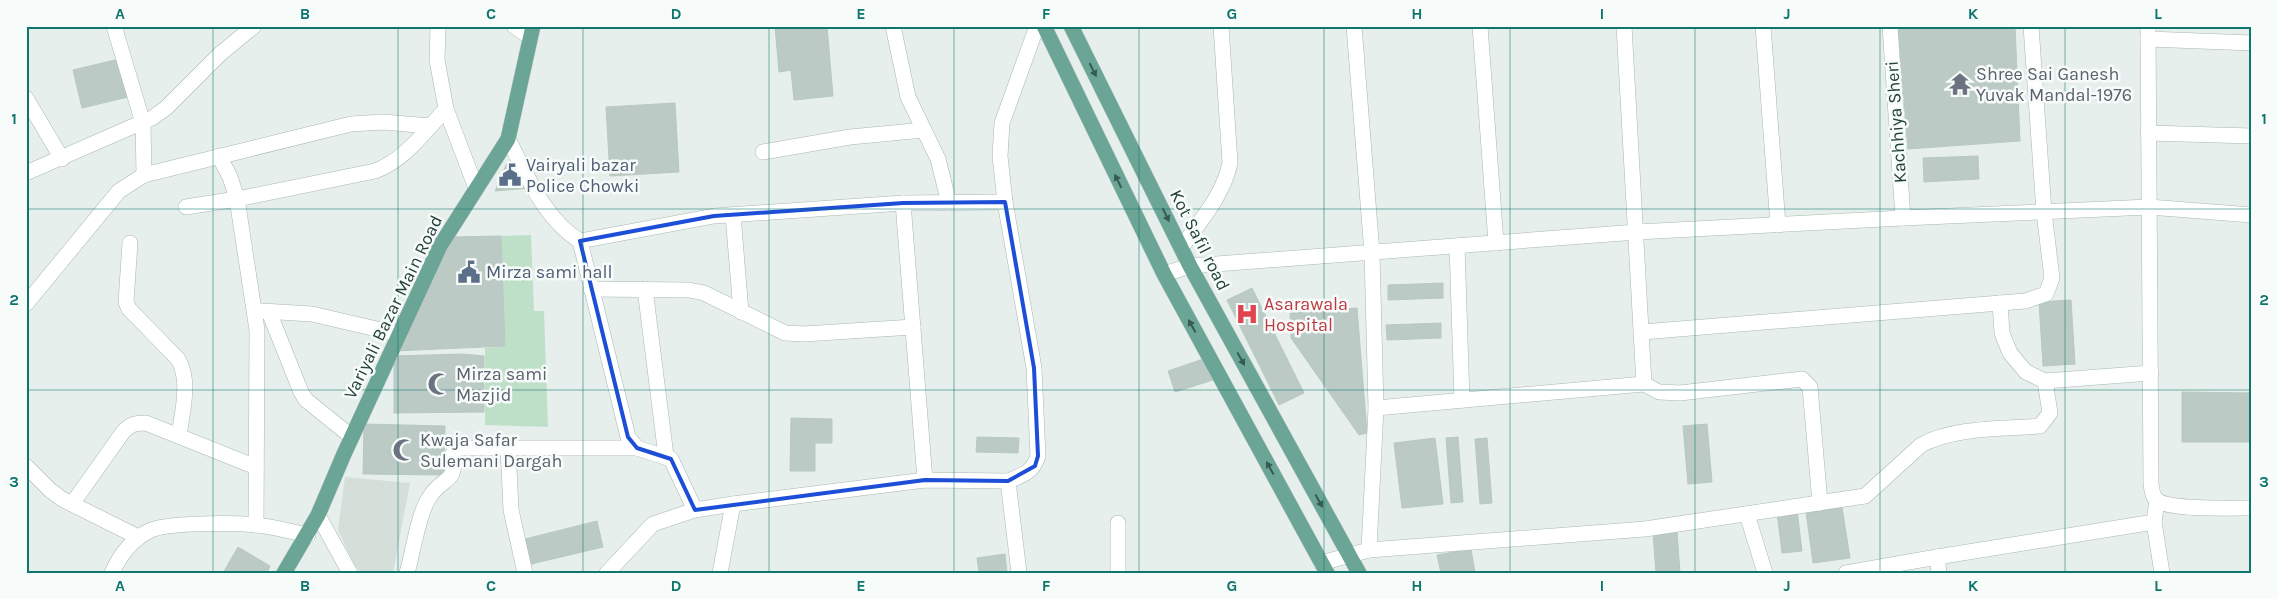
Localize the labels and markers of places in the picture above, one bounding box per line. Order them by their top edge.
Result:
place label: Shree Sai Ganesh Yuvak Mandal-1976 [1976,63,2132,106]
temple icon: Shree Sai Ganesh Yuvak Mandal-1976 [1947,71,1973,97]
place label: Vairyali bazar Police Chowki [526,154,639,197]
public building icon: Vairyali bazar Police Chowki [497,162,523,188]
public building icon: Mirza sami hall [456,259,482,285]
place label: Mirza sami hall [486,261,613,283]
place label: Asarawala Hospital [1264,293,1348,336]
hospital icon: Asarawala Hospital [1234,301,1260,327]
place label: Mirza sami Mazjid [456,363,547,406]
mosque icon: Mirza sami Mazjid [426,371,452,397]
place label: Kwaja Safar Sulemani Dargah [420,429,562,472]
mosque icon: Kwaja Safar Sulemani Dargah [391,437,417,463]

